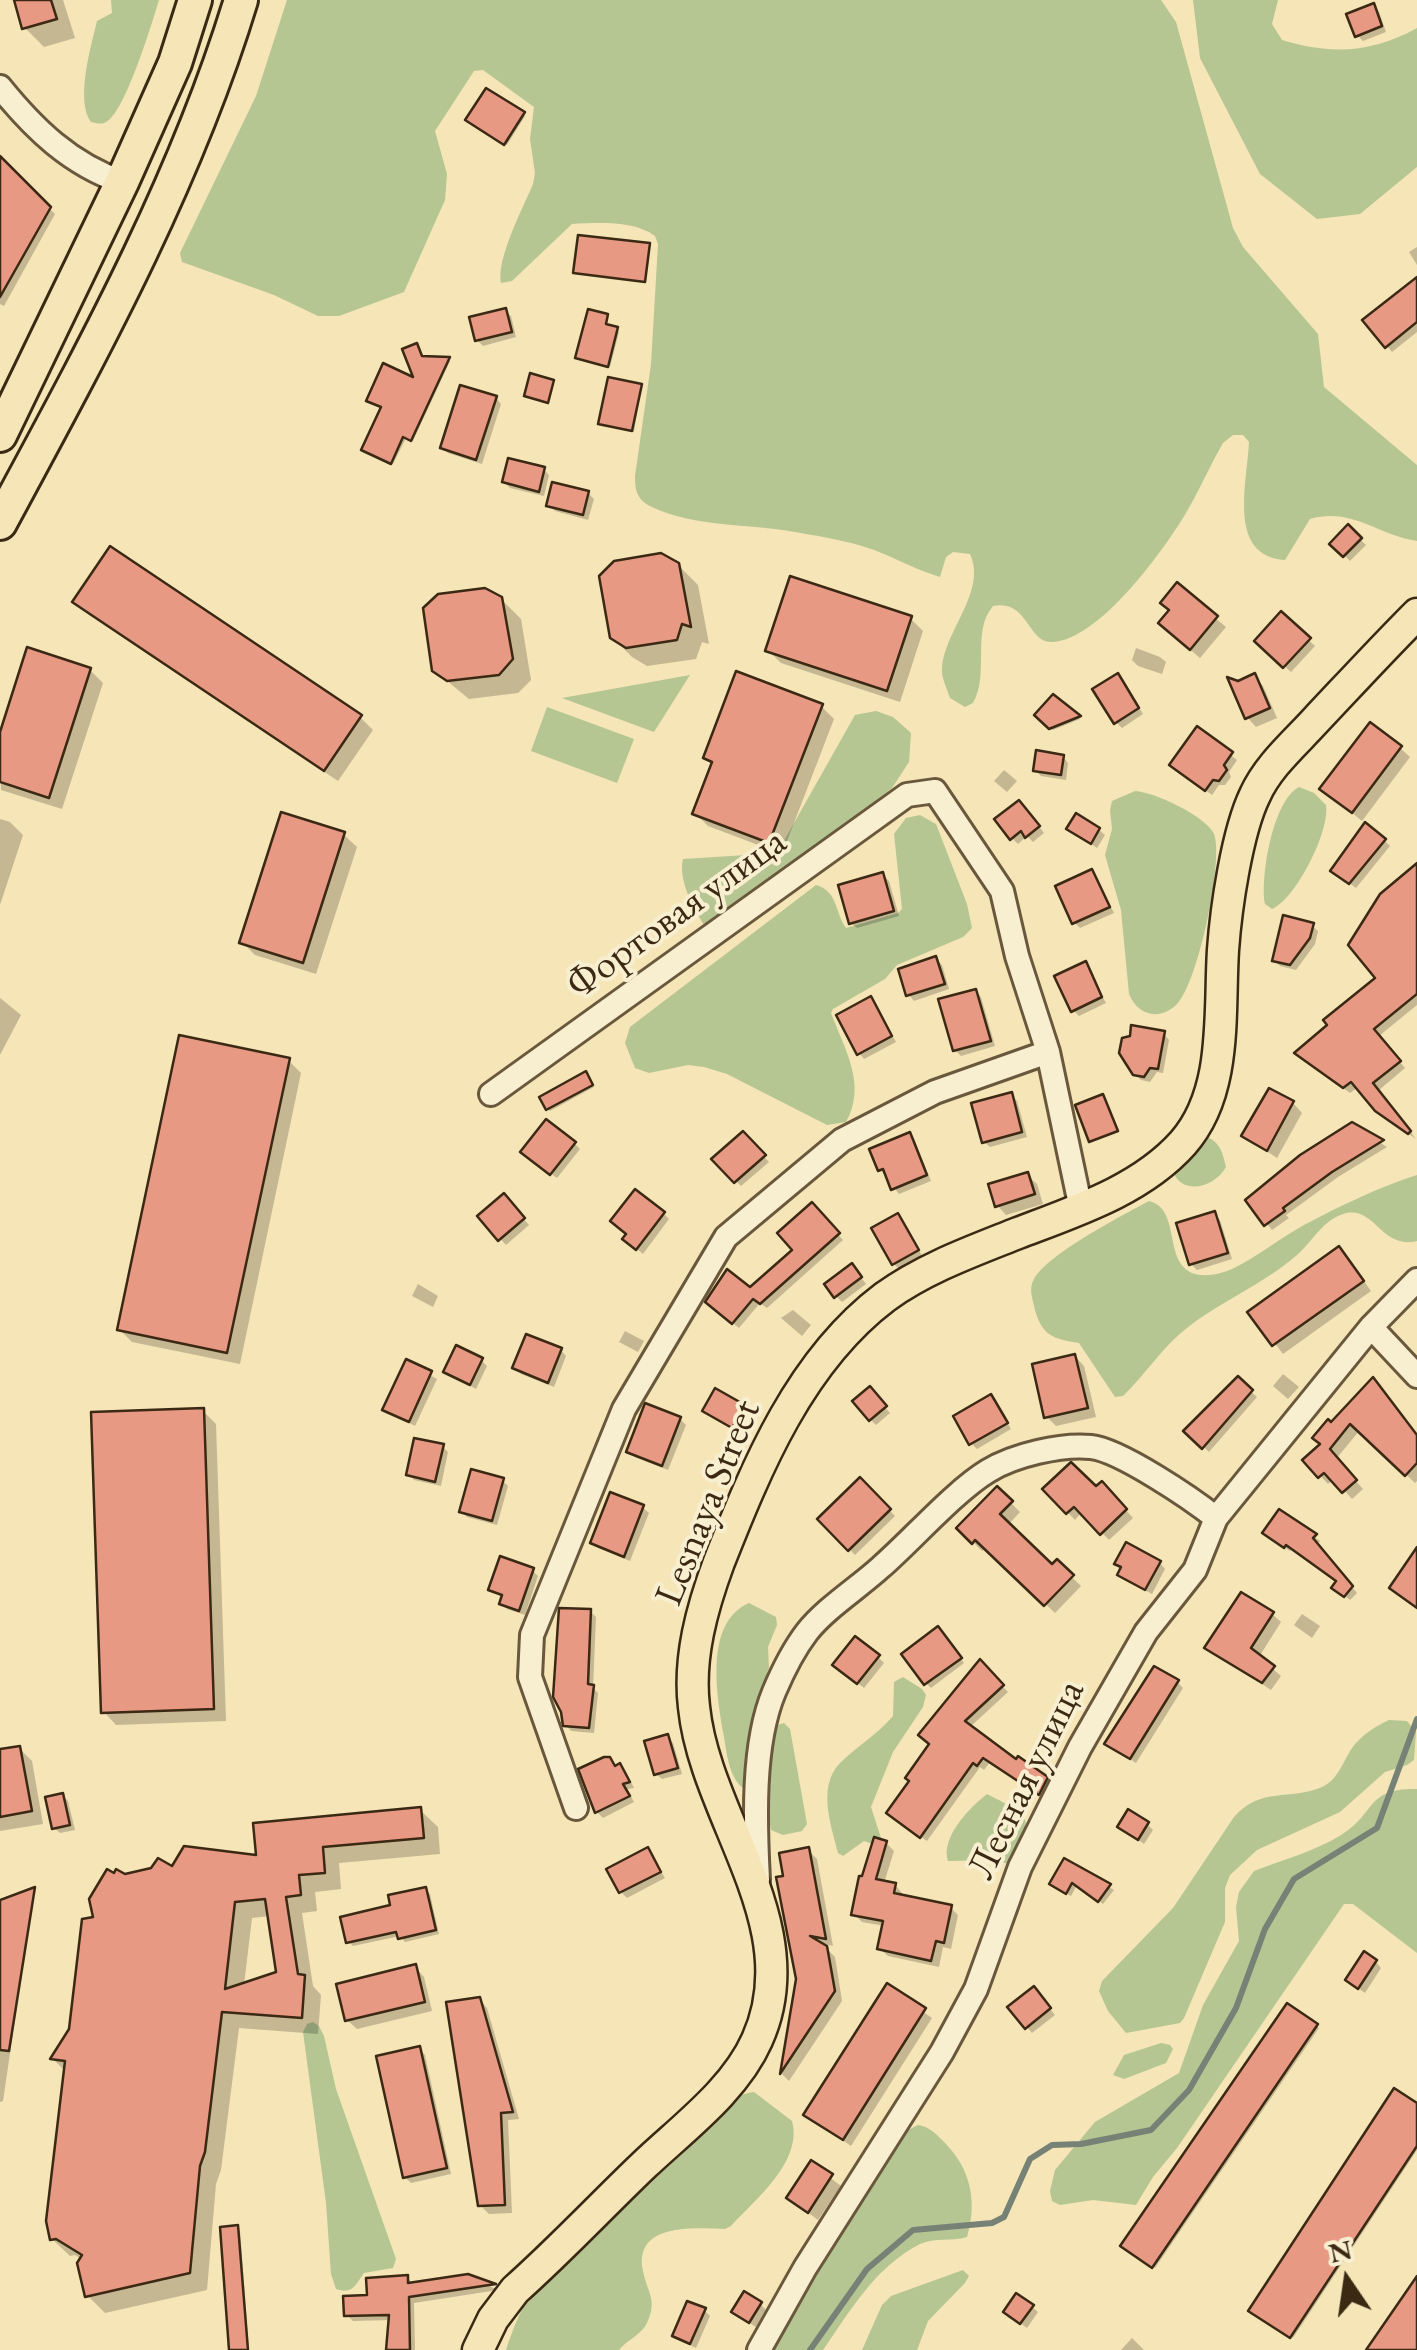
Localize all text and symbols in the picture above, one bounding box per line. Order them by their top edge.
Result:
street label: Фортовая улица [558,818,796,1010]
street label: Lesnaya Street [646,1393,772,1613]
street label: Лесная улица [958,1673,1096,1887]
north arrow [1297,2230,1397,2330]
text: N [1325,2231,1355,2271]

